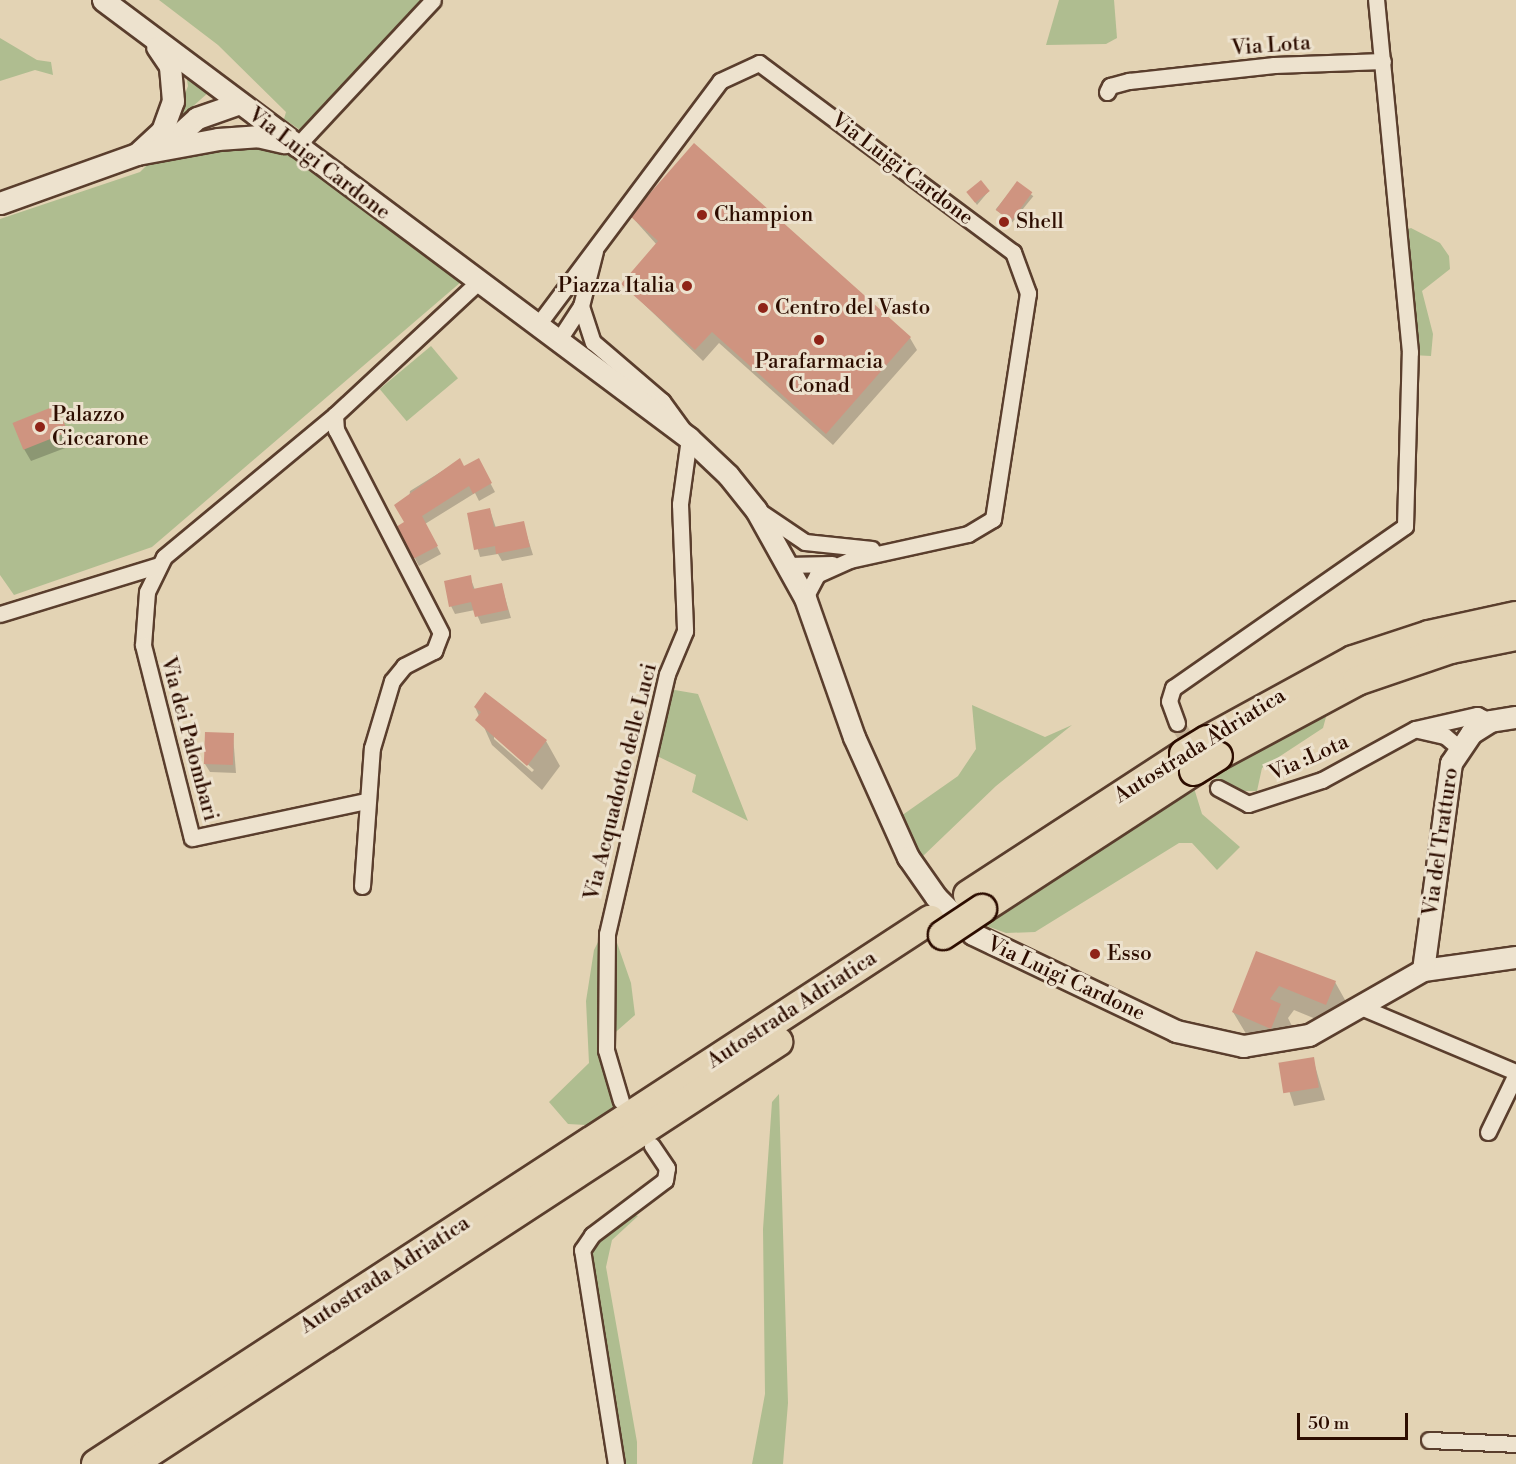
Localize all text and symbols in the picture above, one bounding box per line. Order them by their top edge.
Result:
street label: Via Lota [1230,31,1312,61]
street label: Via Luigi Cardone [243,102,395,226]
street label: Via Luigi Cardone [826,107,978,231]
place label: Champion [714,202,813,228]
marker: Champion [695,208,709,222]
place label: Shell [1016,209,1064,235]
marker: Shell [997,215,1011,229]
place label: Piazza Italia [558,273,675,299]
marker: Piazza Italia [680,279,694,293]
place label: Centro del Vasto [775,295,930,321]
marker: Centro del Vasto [756,301,770,315]
marker: Parafarmacia Conad [812,333,826,347]
place label: Parafarmacia Conad [755,349,883,399]
place label: Palazzo Ciccarone [52,402,149,452]
marker: Palazzo Ciccarone [33,420,47,434]
street label: Via dei Palombari [155,654,223,824]
street label: Via Acquadotto delle Luci [579,661,663,903]
street label: Autostrada Adriatica [1110,683,1290,809]
street label: Via :Lota [1265,729,1353,787]
street label: Via del Tratturo [1418,766,1464,918]
street label: Via Luigi Cardone [983,931,1149,1027]
place label: Esso [1107,941,1152,967]
street label: Autostrada Adriatica [702,946,882,1074]
marker: Esso [1088,947,1102,961]
street label: Autostrada Adriatica [295,1211,475,1339]
scale bar [1300,1401,1411,1439]
text: 50 m [1308,1412,1349,1435]

